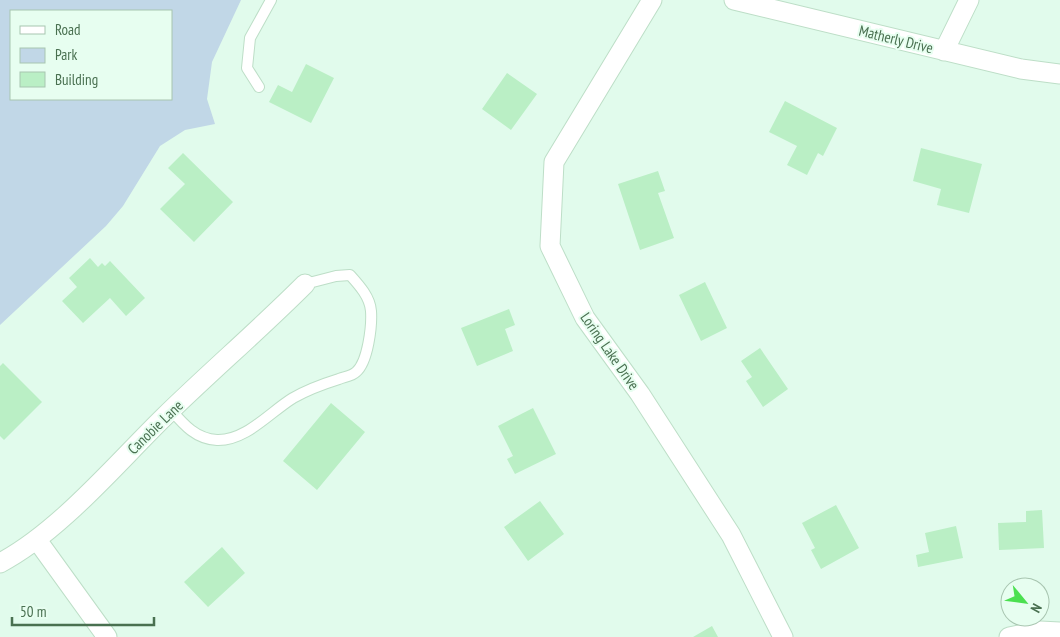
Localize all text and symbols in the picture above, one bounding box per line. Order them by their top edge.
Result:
legend [10,10,172,100]
text: Road [55,20,81,39]
street label: Matherly Drive [857,21,935,57]
text: Park [55,45,77,64]
text: Building [55,70,98,89]
street label: Loring Lake Drive [576,309,644,393]
street label: Canobie Lane [123,396,187,458]
north arrow [1000,577,1050,627]
scale bar [12,594,155,626]
text: N [1027,601,1046,616]
text: 50 m [20,602,46,621]

